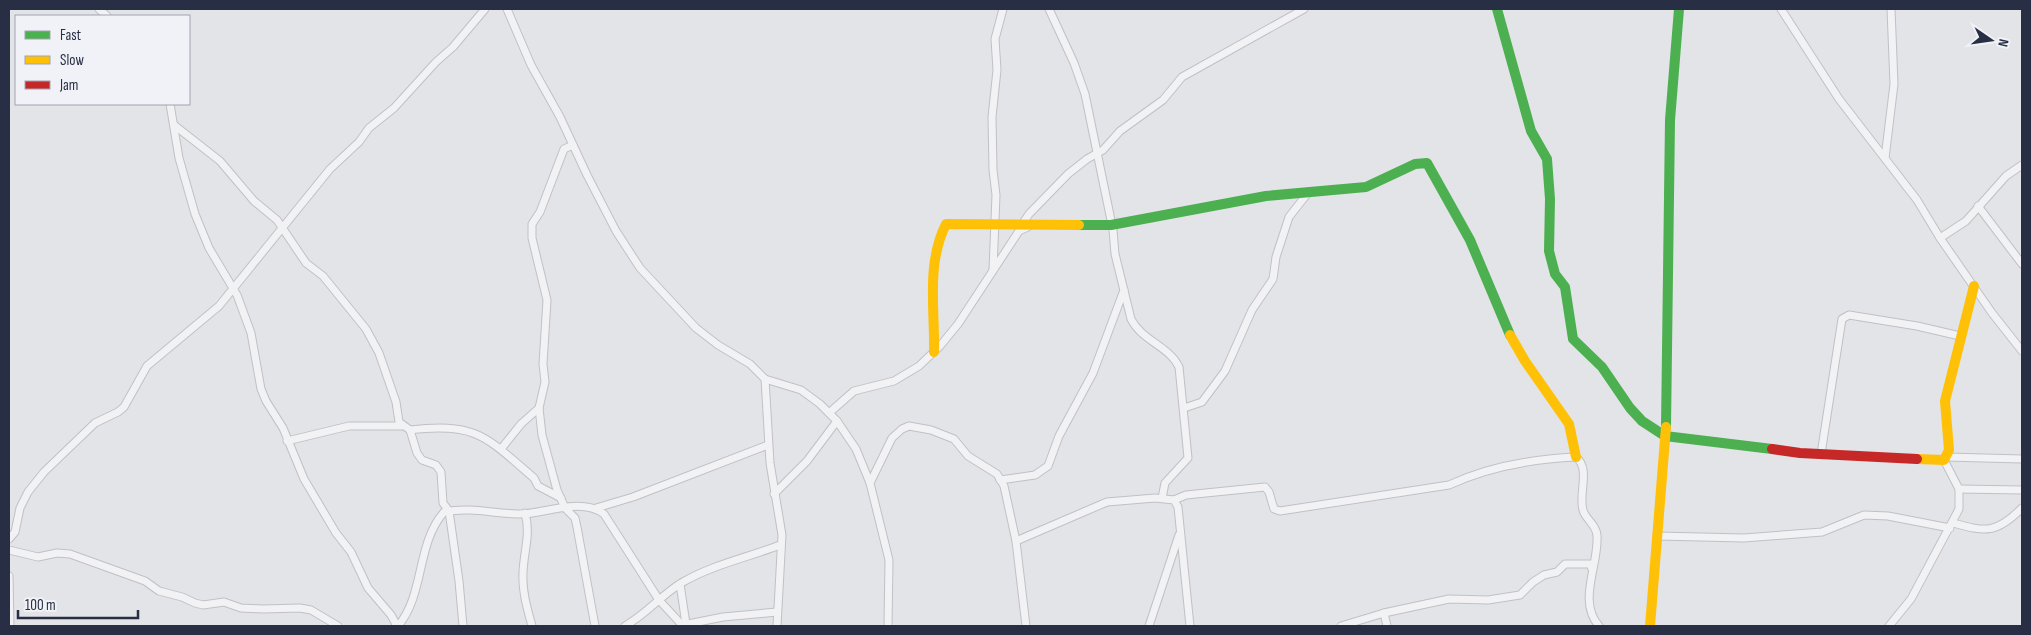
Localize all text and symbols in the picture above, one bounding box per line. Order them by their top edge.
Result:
legend [15,15,190,105]
north arrow [1966,15,2016,65]
text: Fast [60,26,82,45]
text: N [1994,37,2012,48]
text: Slow [60,51,84,70]
text: Jam [59,76,78,95]
scale bar [18,588,138,620]
text: 100 m [25,596,56,615]

